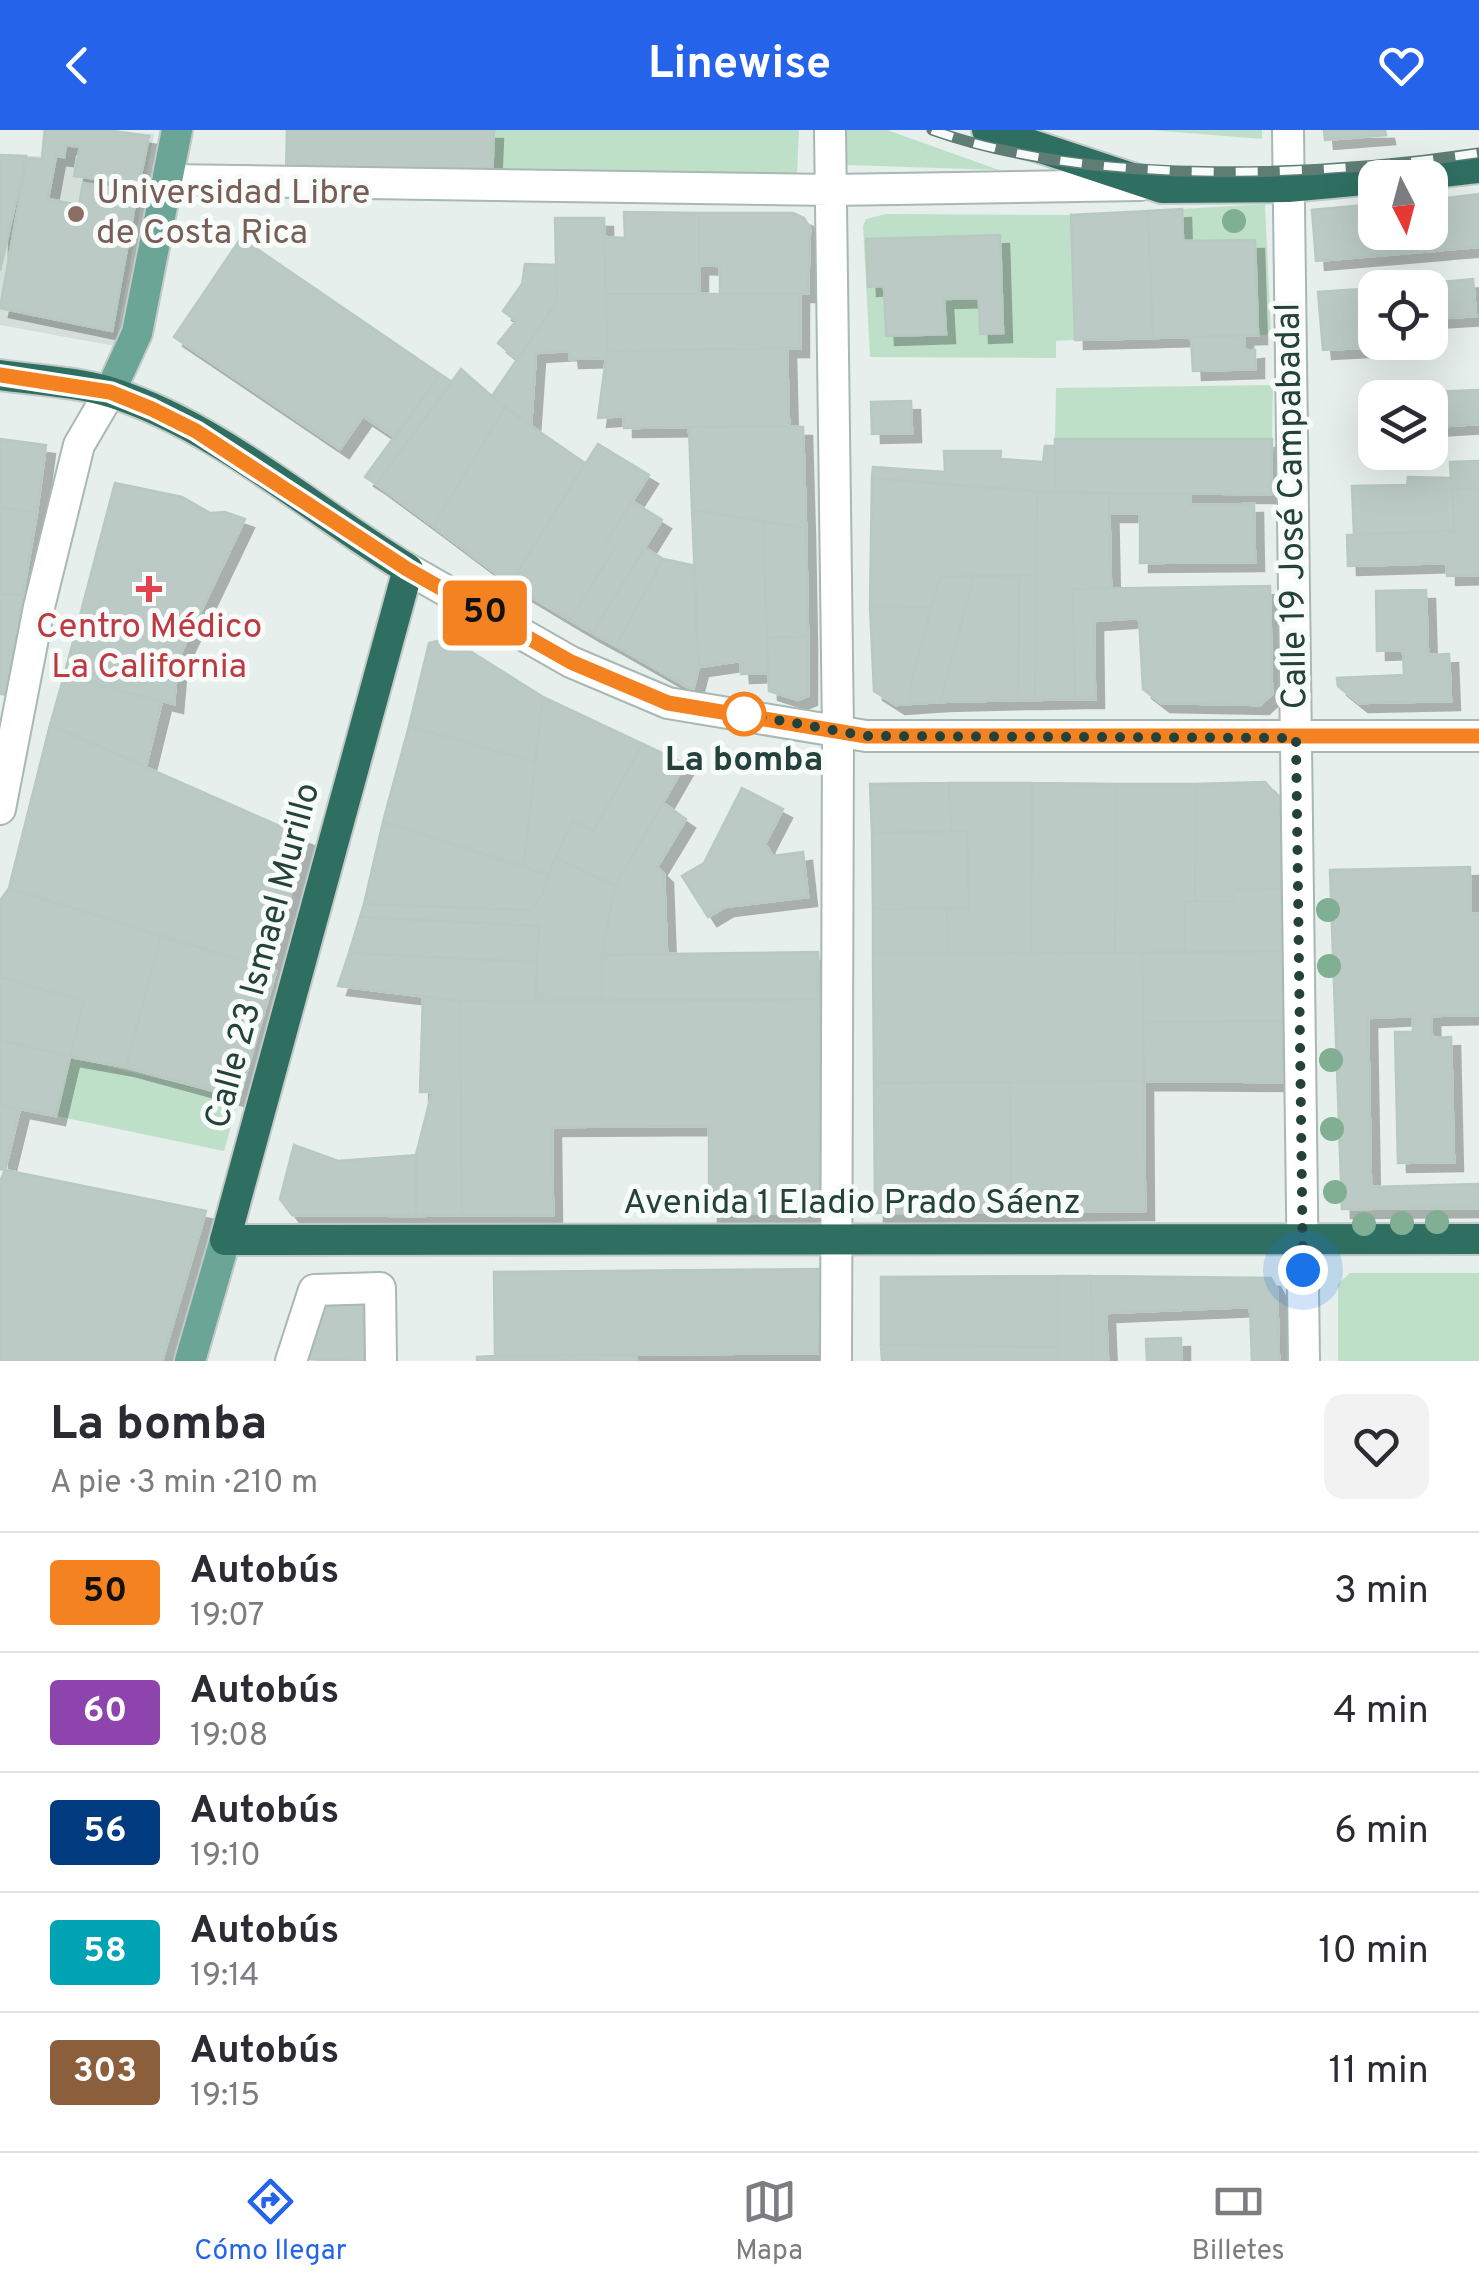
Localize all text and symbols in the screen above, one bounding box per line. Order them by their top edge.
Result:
text: Linewise [648,37,831,94]
icon: back [50,38,105,93]
icon: heart [1374,38,1429,93]
north arrow [1358,160,1448,250]
map controls [1358,160,1448,470]
place label: Universidad Libre de Costa Rica [96,172,370,256]
marker: Universidad Libre de Costa Rica [65,203,87,225]
button: locate [1358,270,1448,360]
street label: Calle 19 José Campabadal [1267,302,1319,710]
button: layers [1358,380,1448,470]
marker: Centro Médico La California [136,576,162,602]
line badge: 50 [440,580,530,646]
text: 50 [463,591,507,635]
place label: Centro Médico La California [36,606,262,690]
marker: La bomba [723,693,765,735]
place label: La bomba [665,739,823,783]
street label: Calle 23 Ismael Murillo [197,778,331,1134]
street label: Avenida 1 Eladio Prado Sáenz [623,1182,1081,1226]
your location [1278,1245,1328,1295]
button: heart [1324,1394,1429,1499]
text: La bomba [50,1396,267,1456]
text: A pie · 3 min · 210 m [50,1464,318,1504]
text: Autobús [190,1548,339,1597]
text: 3 min [1334,1568,1429,1617]
text: 50 [83,1570,127,1614]
text: 19:07 [190,1597,265,1637]
text: Autobús [190,1668,339,1717]
text: 4 min [1333,1688,1429,1737]
text: 60 [83,1690,127,1734]
text: 19:08 [190,1717,268,1757]
text: Autobús [190,1788,339,1837]
text: 6 min [1334,1808,1429,1857]
text: 56 [84,1810,126,1854]
text: 19:10 [190,1837,261,1877]
text: Autobús [190,1908,339,1957]
text: 10 min [1318,1928,1429,1977]
text: 58 [83,1930,127,1974]
text: 19:14 [190,1957,259,1997]
text: Autobús [190,2028,339,2077]
text: 11 min [1328,2048,1429,2097]
text: 303 [73,2050,137,2094]
text: 19:15 [190,2077,260,2117]
tab: Cómo llegar [194,2174,347,2270]
tab: Mapa [735,2174,803,2270]
tab: Billetes [1192,2174,1285,2270]

